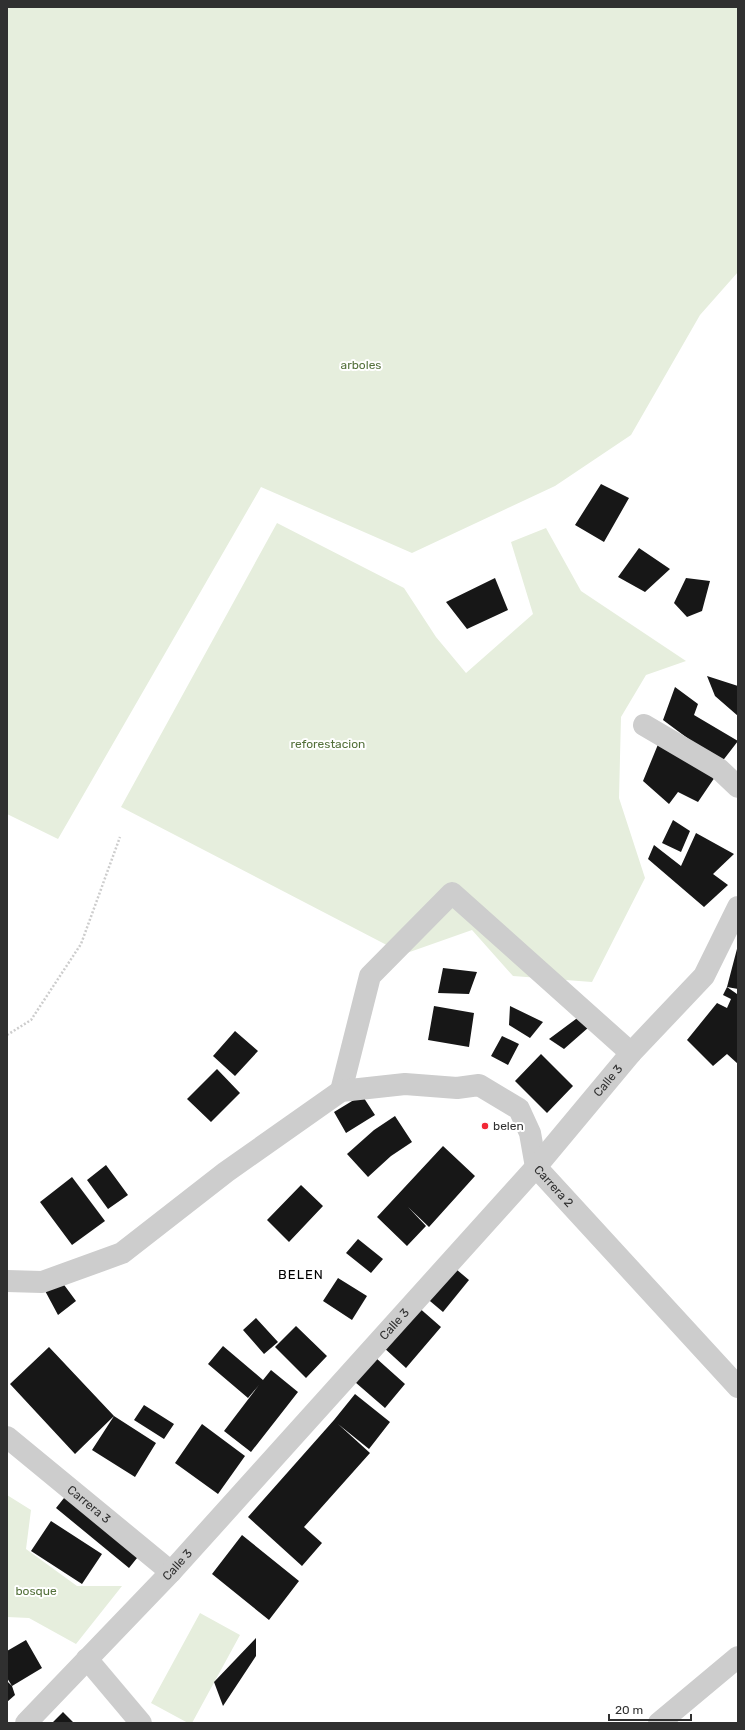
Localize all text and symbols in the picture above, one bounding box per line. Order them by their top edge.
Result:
park label: arboles [341,358,381,372]
park label: reforestacion [291,737,365,751]
street label: Calle 3 [591,1062,625,1099]
place label: belen [493,1119,524,1133]
marker: belen [480,1121,490,1131]
street label: Carrera 2 [531,1163,576,1210]
district label: BELEN [278,1267,324,1282]
street label: Calle 3 [377,1306,412,1343]
street label: Carrera 3 [64,1483,113,1526]
street label: Calle 3 [160,1546,195,1583]
park label: bosque [15,1584,57,1598]
scale bar [609,1696,691,1722]
text: 20 m [615,1703,643,1717]

